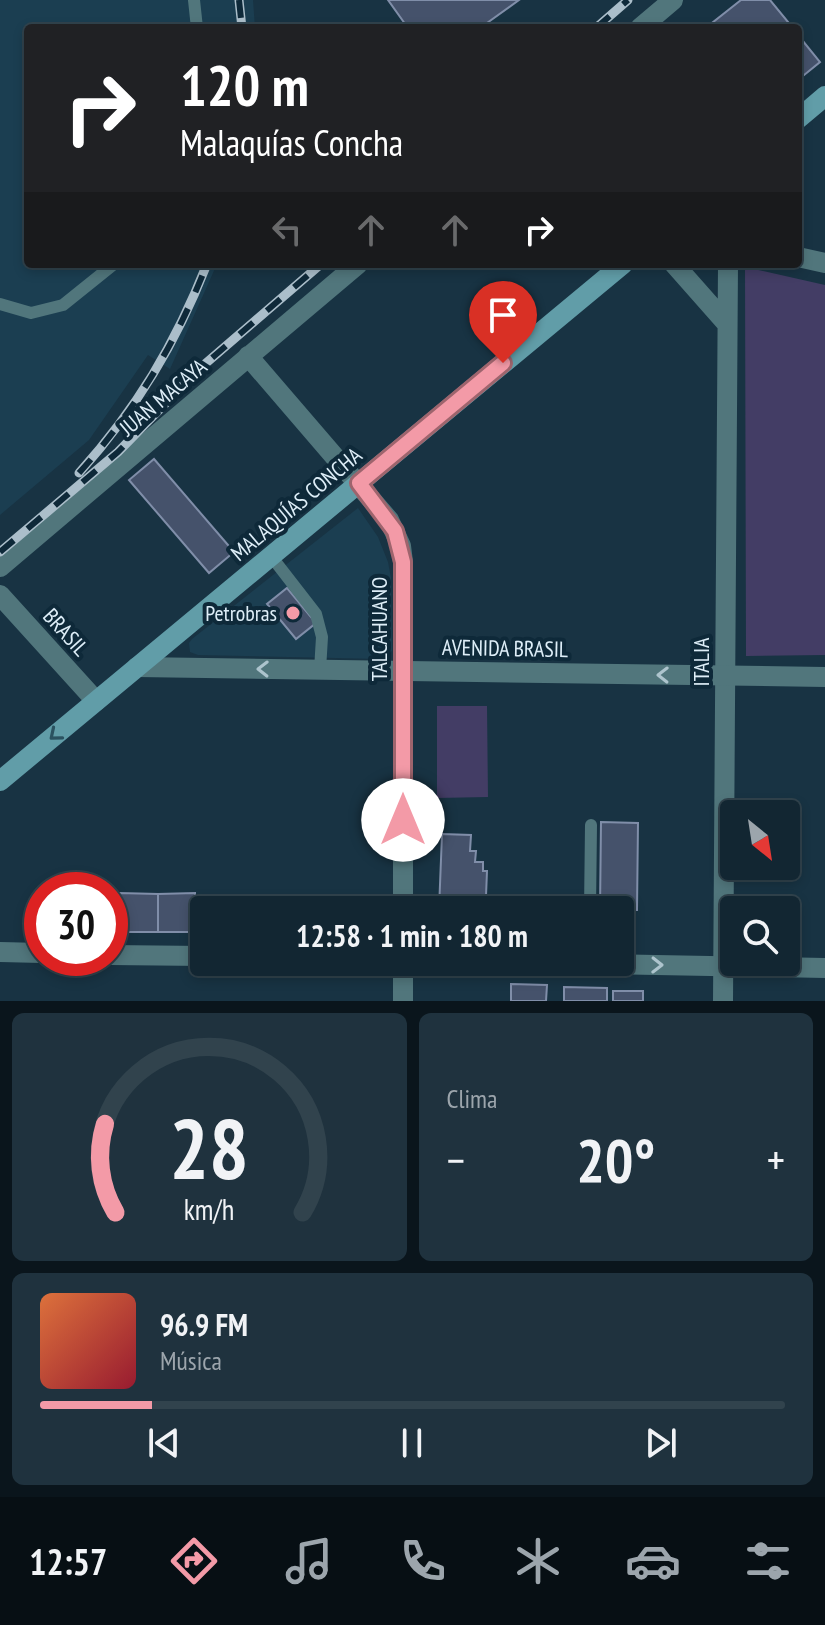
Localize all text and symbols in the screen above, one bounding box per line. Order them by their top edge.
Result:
text: 120 m [180,49,309,121]
icon: right [48,56,152,160]
text: Malaquías Concha [180,119,403,166]
icon: left [265,208,309,252]
icon: ahead [349,208,393,252]
icon: ahead [433,208,477,252]
icon: right [517,208,561,252]
pin [469,281,537,363]
icon: arrive [481,293,525,337]
street label: JUAN MACAYA [113,352,213,442]
street label: MALAQUÍAS CONCHA [225,441,368,567]
street label: TALCAHUANO [365,577,393,681]
place label: Petrobras [205,599,277,627]
street label: BRASIL [37,602,95,662]
marker: Petrobras [284,604,302,622]
street label: AVENIDA BRASIL [442,633,568,663]
street label: ITALIA [687,637,715,686]
one-way arrow [256,660,269,678]
one-way arrow [656,666,669,683]
one-way arrow [50,725,65,740]
position arrow [361,778,445,862]
north arrow [720,800,800,880]
map controls [720,800,800,976]
speed limit sign: 30 [24,872,128,976]
button: search [720,896,800,976]
text: 12:58 · 1 min · 180 m [296,916,528,955]
one-way arrow [651,956,664,974]
text: Clima [447,1082,497,1115]
text: 28 [169,1094,249,1202]
text: 20° [576,1121,655,1199]
text: − [447,1131,465,1188]
text: + [767,1131,785,1188]
text: km/h [184,1191,235,1228]
text: 96.9 FM [160,1305,248,1344]
text: Música [160,1344,222,1377]
icon: previous [142,1421,186,1465]
icon: pause [390,1421,434,1465]
icon: next [639,1421,683,1465]
icon: directions [166,1533,222,1589]
icon: music [281,1533,337,1589]
icon: phone [395,1533,451,1589]
icon: climate [510,1533,566,1589]
icon: car [625,1533,681,1589]
icon: filters [740,1533,796,1589]
text: 12:57 [29,1538,107,1585]

